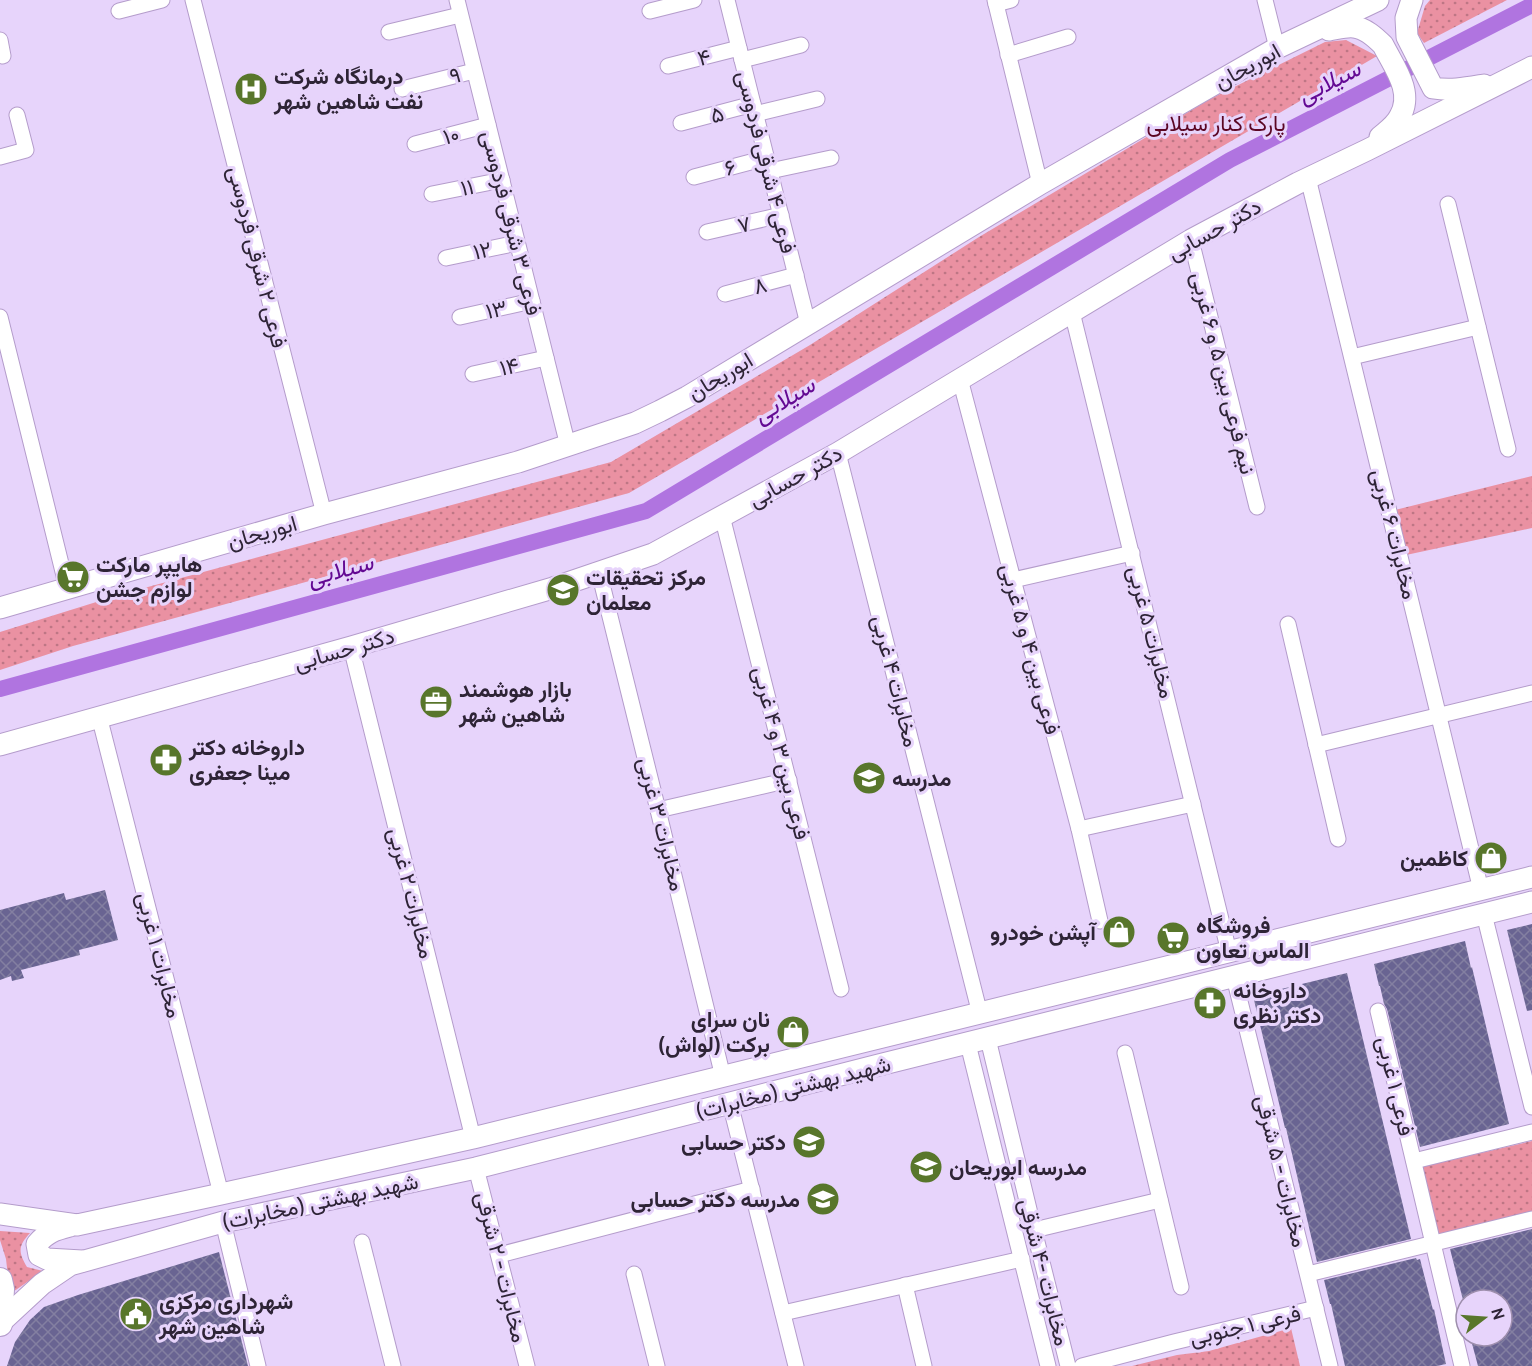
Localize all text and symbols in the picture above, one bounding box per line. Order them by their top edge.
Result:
street label: ابوریحان [1209,37,1285,96]
street label: ۴ [695,43,713,72]
water label: سیلابی [1292,53,1367,111]
street label: ۹ [447,61,464,90]
place label: درمانگاه شرکت نفت شاهین شهر [273,63,423,115]
street label: فرعی ۴ شرقی فردوسی [731,68,802,256]
hospital icon: درمانگاه شرکت نفت شاهین شهر [233,71,269,107]
street label: ۵ [707,100,727,129]
park label: پارک کنار سیلابی [1146,110,1286,138]
street label: ۱۰ [440,120,462,151]
street label: فرعی ۳ شرقی فردوسی [476,128,548,318]
street label: ۶ [722,153,739,182]
street label: فرعی ۲ شرقی فردوسی [222,163,293,351]
street label: ۱۱ [458,173,476,202]
street label: دکتر حسابی [1163,193,1266,266]
street label: ۷ [735,210,753,239]
street label: ۱۲ [471,235,494,266]
street label: نیم فرعی بین ۵ و ۶ غربی [1184,269,1262,477]
street label: ۸ [750,271,770,300]
street label: ۱۳ [483,294,509,325]
street label: ابوریحان [683,346,758,406]
street label: ۱۴ [497,351,521,382]
water label: سیلابی [748,369,821,430]
street label: دکتر حسابی [744,440,847,513]
street label: مخابرات ۶ غربی [1365,466,1424,602]
street label: ابوریحان [224,510,300,555]
water label: سیلابی [304,547,377,593]
place label: هایپر مارکت لوازم جشن [96,551,202,604]
supermarket icon: هایپر مارکت لوازم جشن [55,559,91,595]
street label: فرعی بین ۴ و ۵ غربی [995,561,1066,738]
street label: مخابرات ۵ غربی [1122,563,1181,701]
place label: مرکز تحقیقات معلمان [586,564,706,616]
school or university icon: مرکز تحقیقات معلمان [545,572,581,608]
street label: مخابرات ۴ غربی [866,612,925,750]
street label: دکتر حسابی [291,622,397,677]
street label: فرعی بین ۳ و ۴ غربی [747,664,816,843]
place label: بازار هوشمند شاهین شهر [458,676,572,728]
office icon: بازار هوشمند شاهین شهر [418,684,454,720]
place label: داروخانه دکتر مینا جعفری [188,734,305,786]
pharmacy icon: داروخانه دکتر مینا جعفری [148,742,184,778]
street label: مخابرات ۳ غربی [632,754,691,894]
school or university icon: مدرسه [851,760,887,796]
place label: مدرسه [892,765,951,792]
street label: مخابرات ۲ غربی [382,825,441,961]
shop icon: کاظمین [1473,840,1509,876]
place label: کاظمین [1400,845,1468,872]
street label: مخابرات ۱ غربی [131,889,188,1021]
place label: فروشگاه الماس تعاون [1196,912,1310,964]
shop icon: آپشن خودرو [1101,914,1137,950]
place label: آپشن خودرو [990,919,1097,948]
supermarket icon: فروشگاه الماس تعاون [1155,920,1191,956]
place label: داروخانه دکتر نظری [1233,977,1321,1029]
pharmacy icon: داروخانه دکتر نظری [1192,985,1228,1021]
place label: نان سرای برکت (لواش) [658,1006,770,1058]
shop icon: نان سرای برکت (لواش) [775,1014,811,1050]
street label: فرعی ۱ غربی [1371,1034,1420,1138]
street label: شهید بهشتی (مخابرات) [693,1050,893,1125]
street label: مخابرات - ۵ شرقی [1250,1092,1314,1250]
school or university icon: دکتر حسابی [791,1124,827,1160]
place label: دکتر حسابی [681,1129,786,1156]
school or university icon: مدرسه ابوریحان [908,1149,944,1185]
place label: مدرسه ابوریحان [949,1154,1087,1181]
street label: شهید بهشتی (مخابرات) [219,1167,421,1236]
school or university icon: مدرسه دکتر حسابی [805,1181,841,1217]
place label: مدرسه دکتر حسابی [631,1186,800,1213]
street label: مخابرات - ۲ شرقی [470,1189,533,1345]
street label: مخابرات -۴ شرقی [1013,1196,1076,1349]
place label: شهرداری مرکزی شاهین شهر [158,1288,293,1340]
north arrow [1454,1288,1514,1348]
public building icon: شهرداری مرکزی شاهین شهر [118,1296,154,1332]
street label: فرعی ۱ جنوبی [1187,1300,1303,1351]
text: N [1487,1306,1509,1322]

